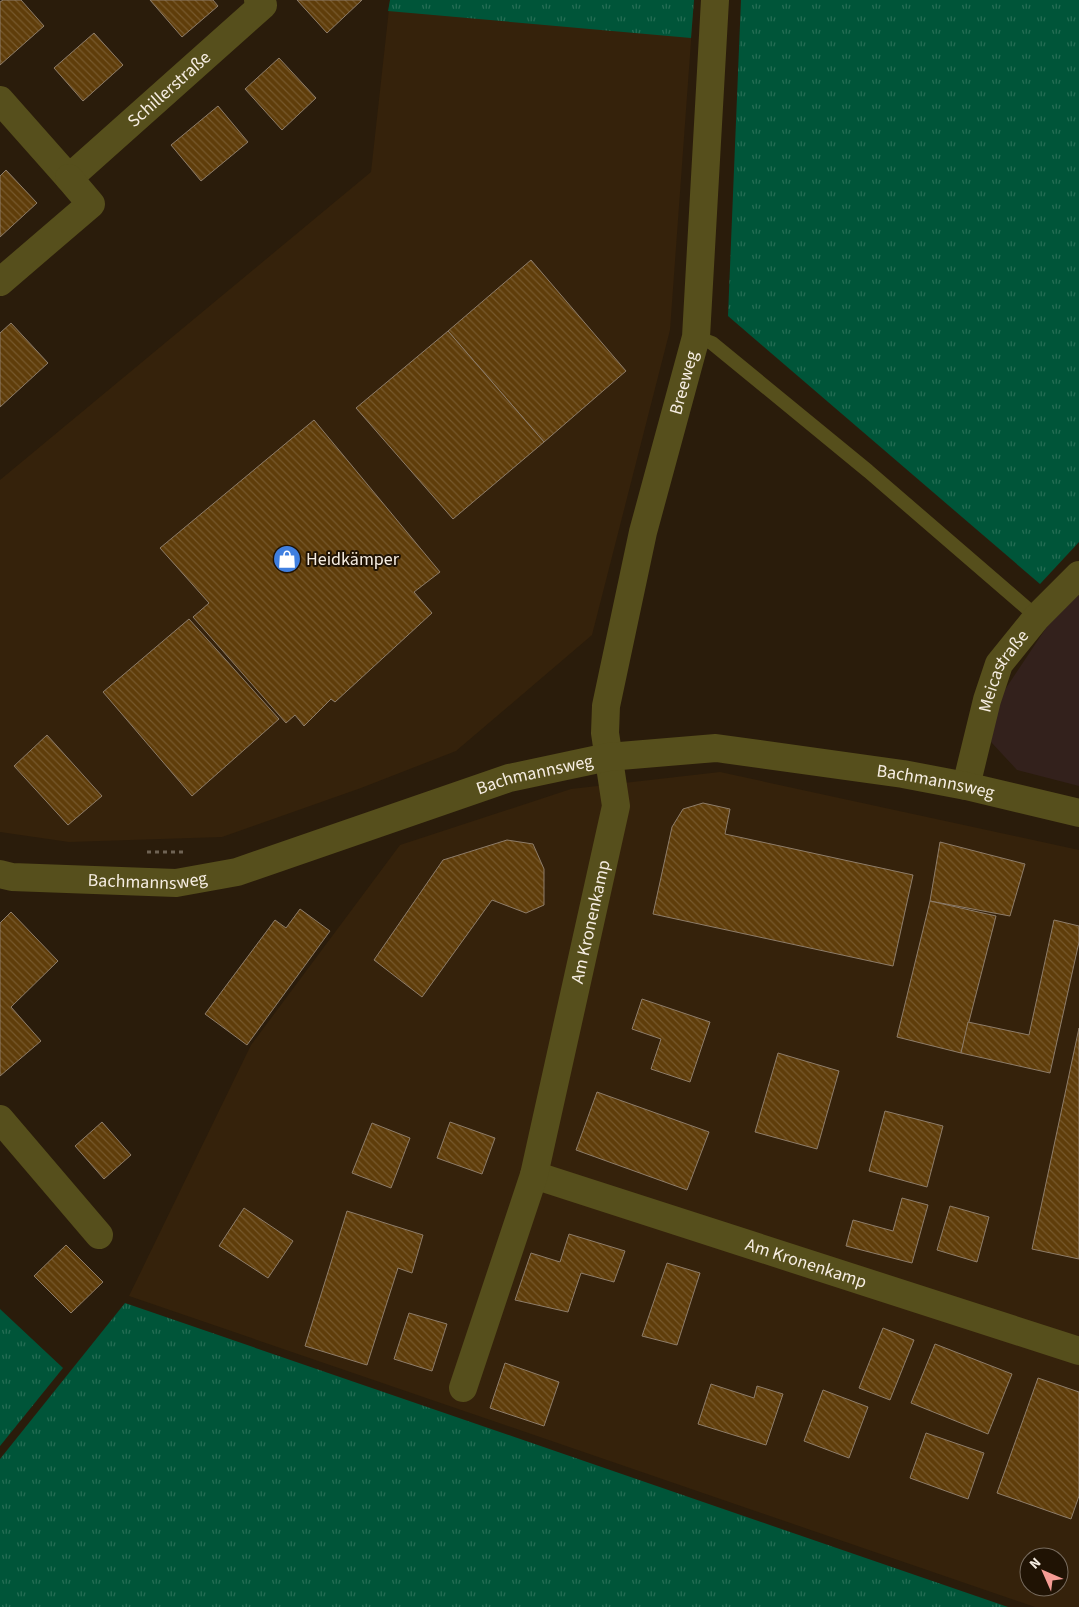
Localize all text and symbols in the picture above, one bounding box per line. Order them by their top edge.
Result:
street label: Schillerstraße [122,45,216,133]
street label: Breeweg [663,348,705,418]
shop icon: Heidkämper [272,544,302,574]
place label: Heidkämper [306,547,400,572]
street label: Meicastraße [972,624,1035,715]
street label: Bachmannsweg [473,748,595,801]
street label: Bachmannsweg [875,758,997,805]
street label: Am Kronenkamp [565,858,617,986]
street label: Bachmannsweg [87,866,209,896]
street label: Am Kronenkamp [742,1232,870,1295]
north arrow [1019,1547,1069,1597]
text: N [1025,1553,1046,1574]

